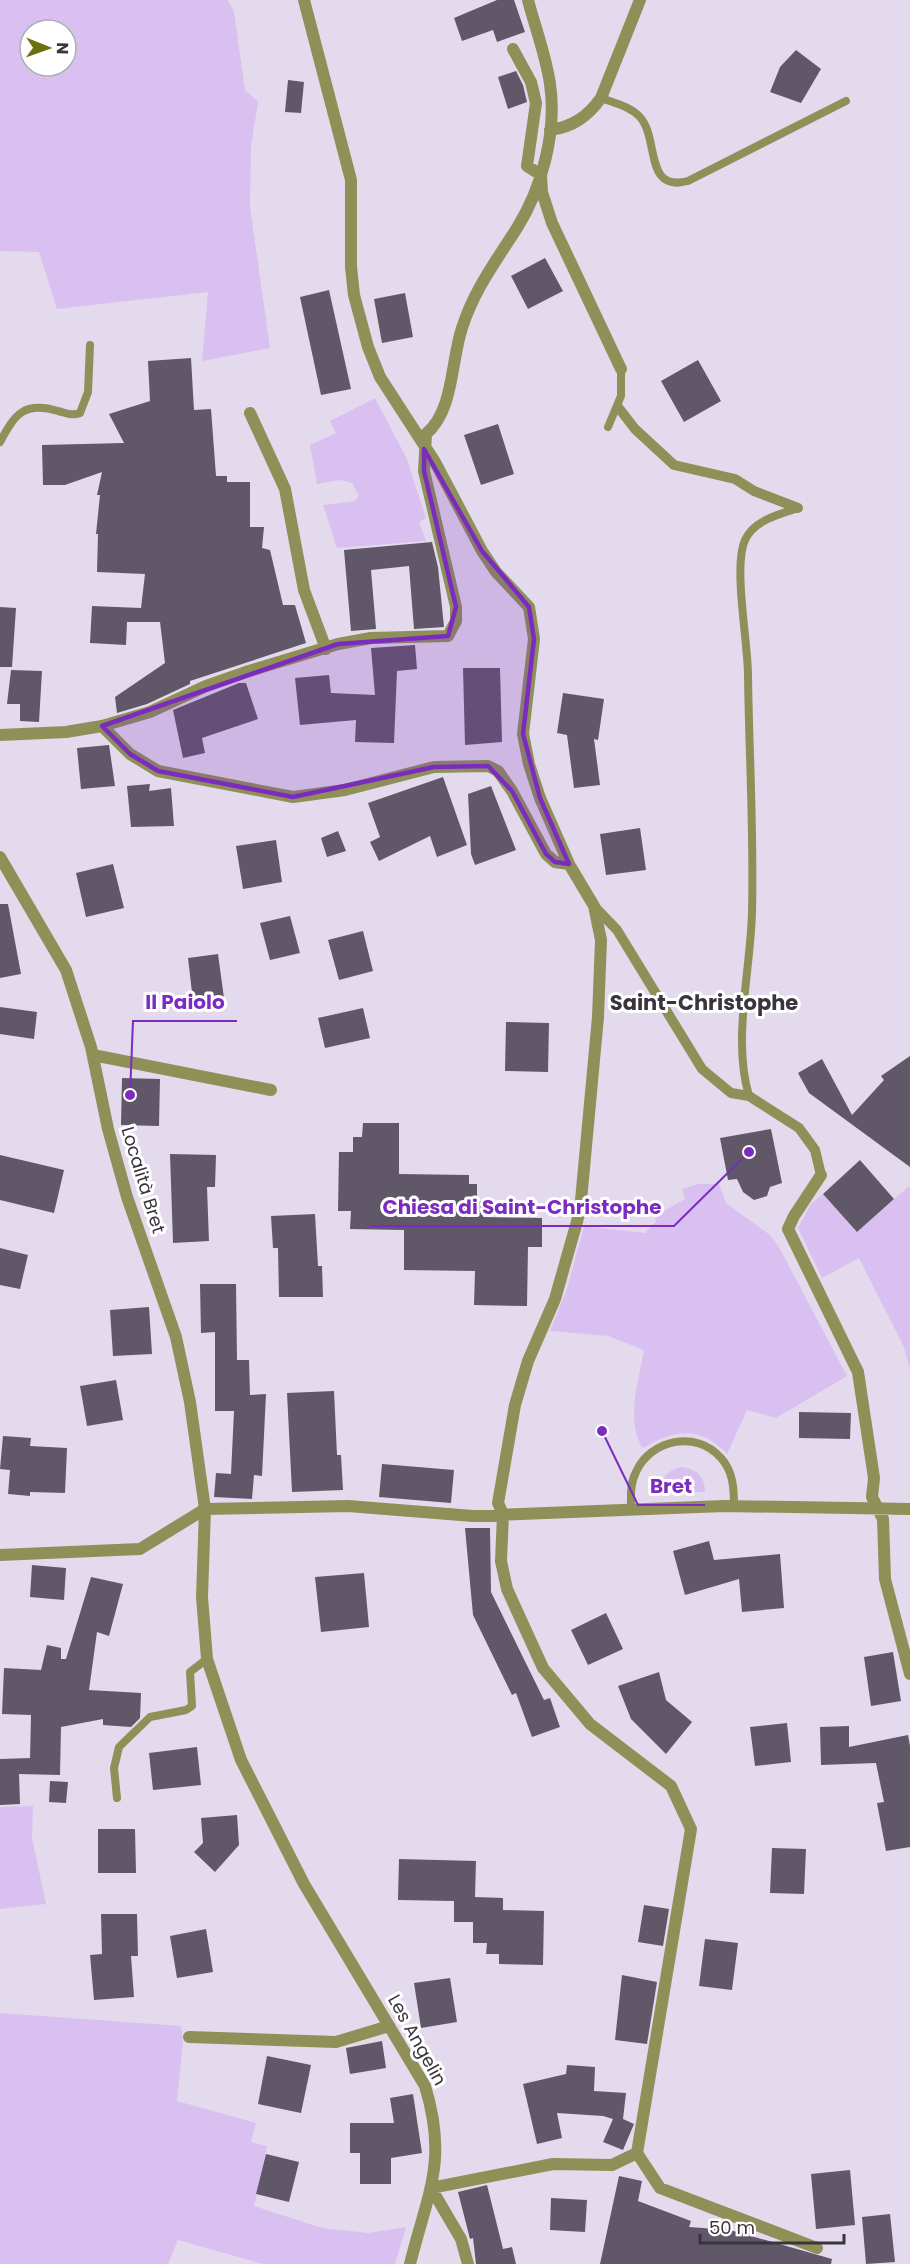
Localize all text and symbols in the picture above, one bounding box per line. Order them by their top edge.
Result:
north arrow [18,18,78,78]
text: N [51,42,74,54]
callout: Il Paiolo [133,983,237,1021]
text: Il Paiolo [145,988,225,1016]
district label: Saint-Christophe [610,988,798,1017]
street label: Località Bret [115,1123,172,1236]
callout: Chiesa di Saint-Christophe [370,1188,674,1226]
text: Chiesa di Saint-Christophe [382,1193,662,1221]
callout: Bret [638,1467,705,1505]
text: Bret [650,1472,692,1500]
street label: Les Angelin [382,1990,453,2090]
scale bar [700,2207,844,2245]
text: 50 m [709,2215,755,2240]

